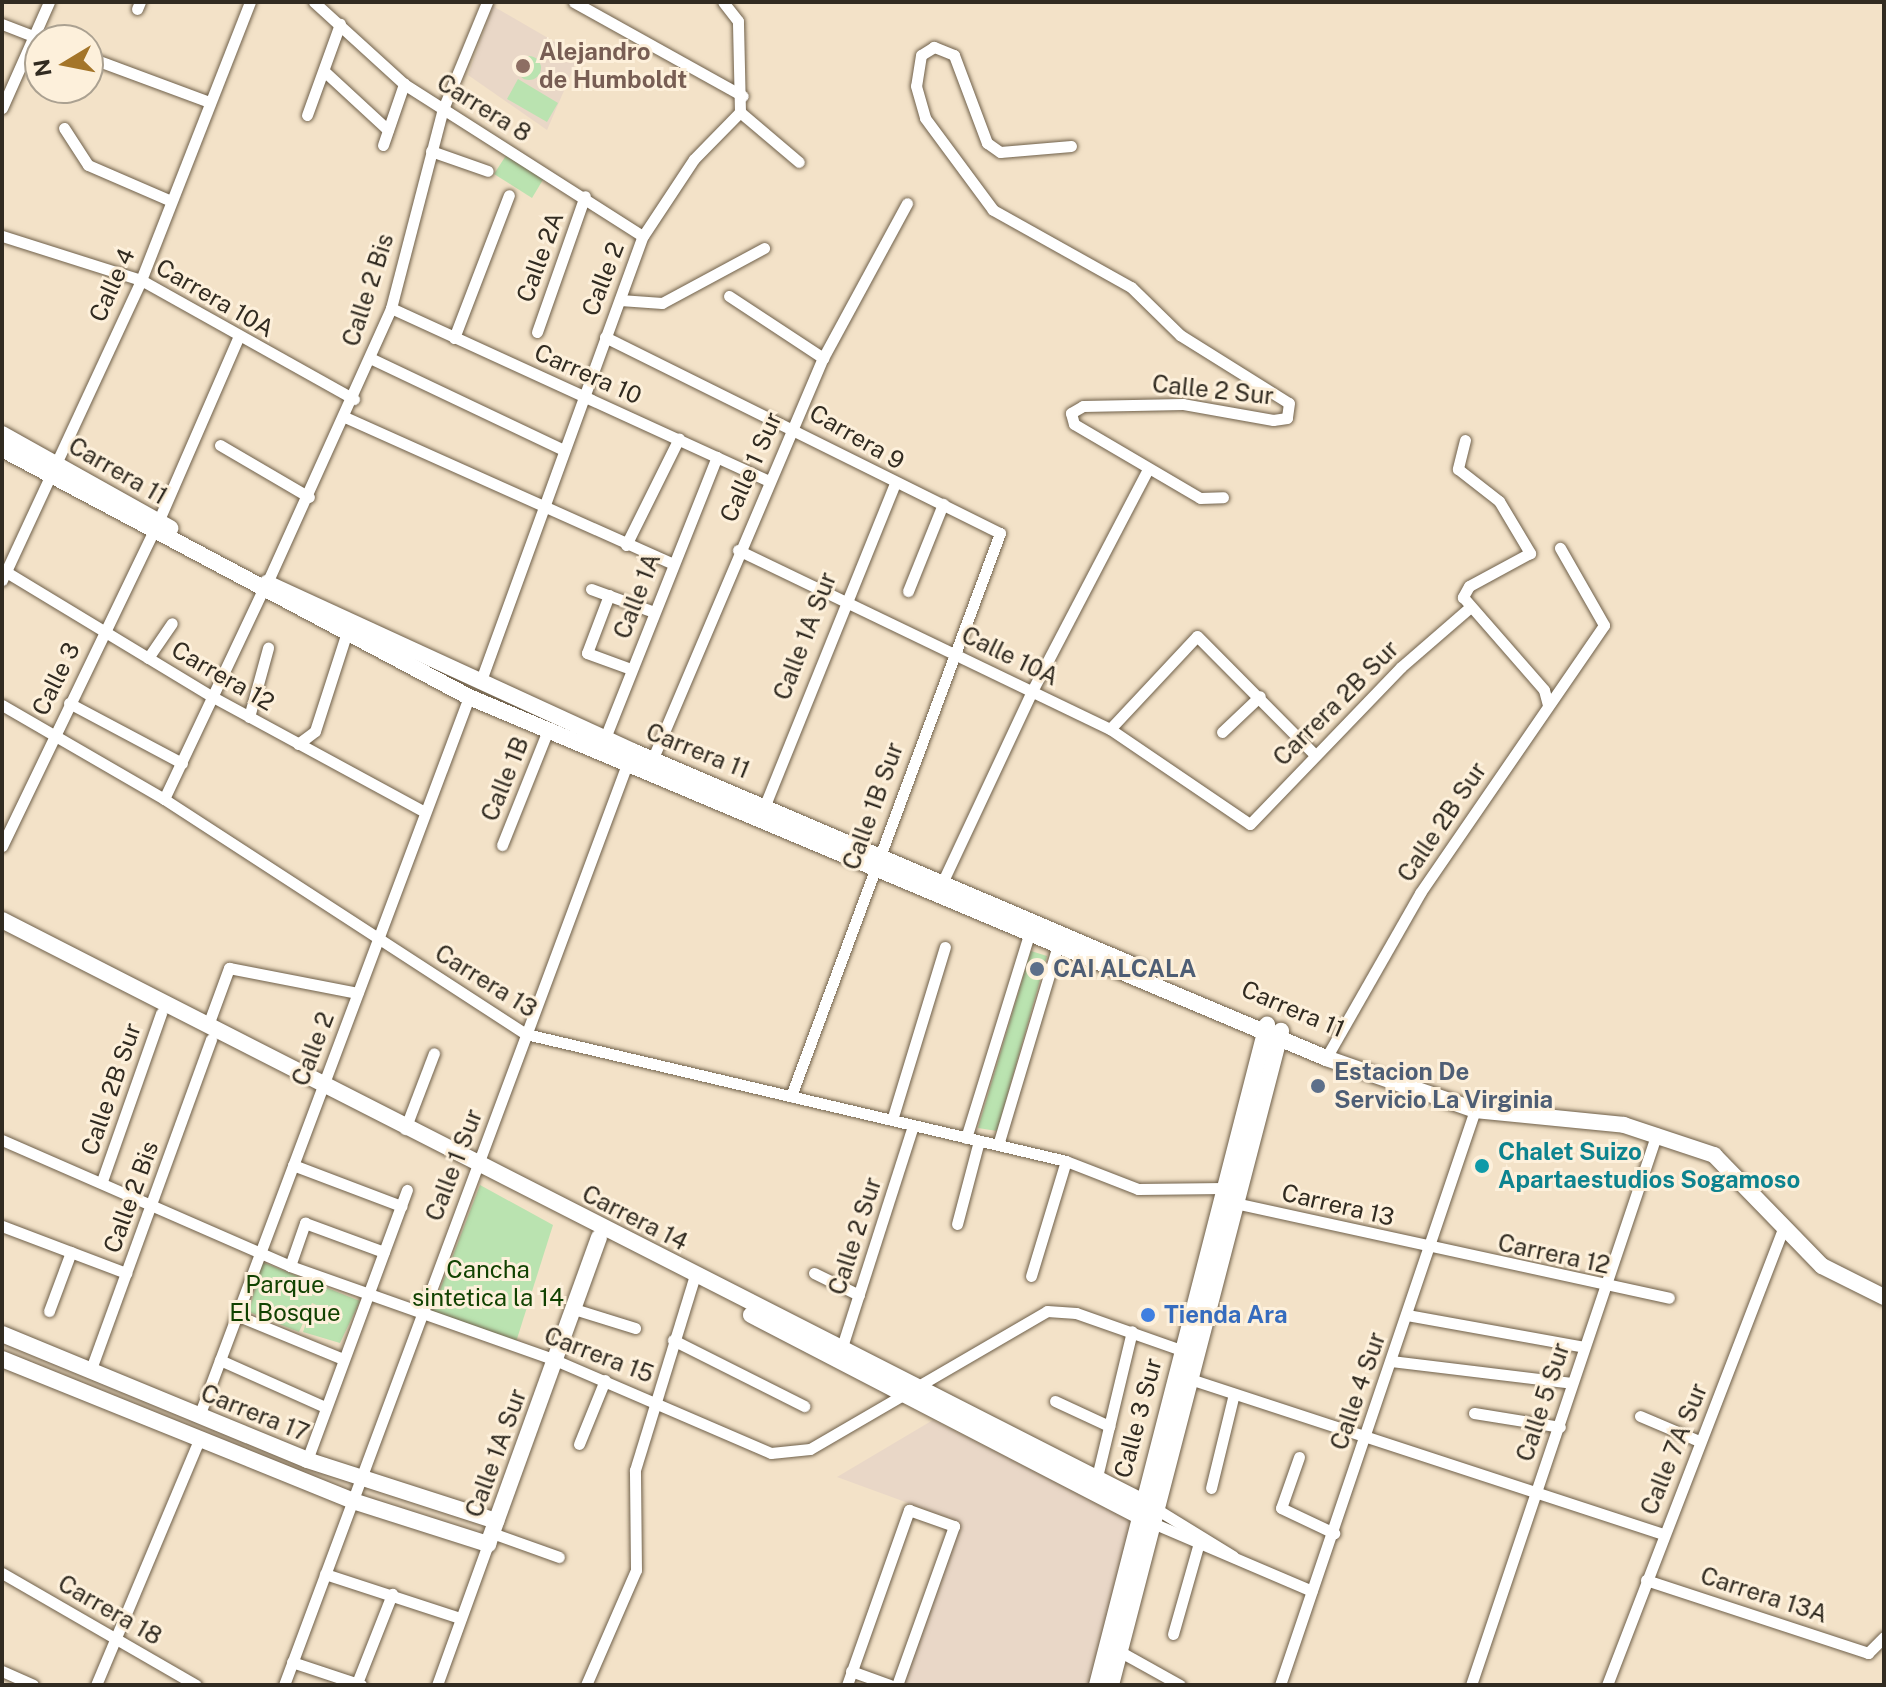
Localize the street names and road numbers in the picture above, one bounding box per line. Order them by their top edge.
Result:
street label: Carrera 8 [432,68,536,148]
street label: Calle 2A [510,208,570,306]
street label: Calle 2 Bis [336,230,400,350]
street label: Calle 2 [576,238,630,320]
street label: Calle 4 [83,244,141,326]
street label: Carrera 10A [151,253,279,343]
street label: Carrera 10 [530,338,646,410]
street label: Calle 2 Sur [1151,369,1275,411]
street label: Carrera 9 [804,398,910,476]
street label: Calle 1 Sur [714,407,788,527]
street label: Carrera 11 [63,431,173,511]
street label: Calle 1A [608,549,666,643]
street label: Calle 1A Sur [767,568,843,704]
street label: Calle 10A [957,620,1063,692]
street label: Carrera 2B Sur [1267,634,1405,772]
street label: Carrera 12 [166,635,280,717]
street label: Calle 3 [26,638,86,720]
street label: Carrera 11 [642,717,754,785]
street label: Calle 1B [475,733,535,825]
street label: Calle 1B Sur [837,738,909,874]
street label: Calle 2B Sur [1391,757,1493,887]
street label: Carrera 13 [430,938,542,1024]
street label: Carrera 11 [1237,974,1349,1044]
street label: Calle 2 [286,1008,340,1090]
street label: Calle 2B Sur [75,1019,147,1159]
street label: Calle 1 Sur [419,1105,489,1225]
street label: Calle 2 Bis [97,1137,165,1257]
street label: Calle 2 Sur [822,1173,888,1299]
street label: Carrera 13 [1279,1178,1397,1232]
street label: Carrera 14 [577,1179,693,1257]
street label: Carrera 12 [1495,1228,1613,1280]
street label: Carrera 15 [540,1321,658,1389]
street label: Calle 4 Sur [1324,1328,1392,1454]
street label: Calle 5 Sur [1510,1339,1576,1465]
street label: Calle 3 Sur [1108,1355,1168,1481]
street label: Carrera 17 [197,1378,313,1448]
street label: Calle 7A Sur [1635,1379,1713,1519]
street label: Calle 1A Sur [459,1385,533,1521]
street label: Carrera 13A [1697,1561,1831,1629]
street label: Carrera 18 [53,1569,167,1651]

